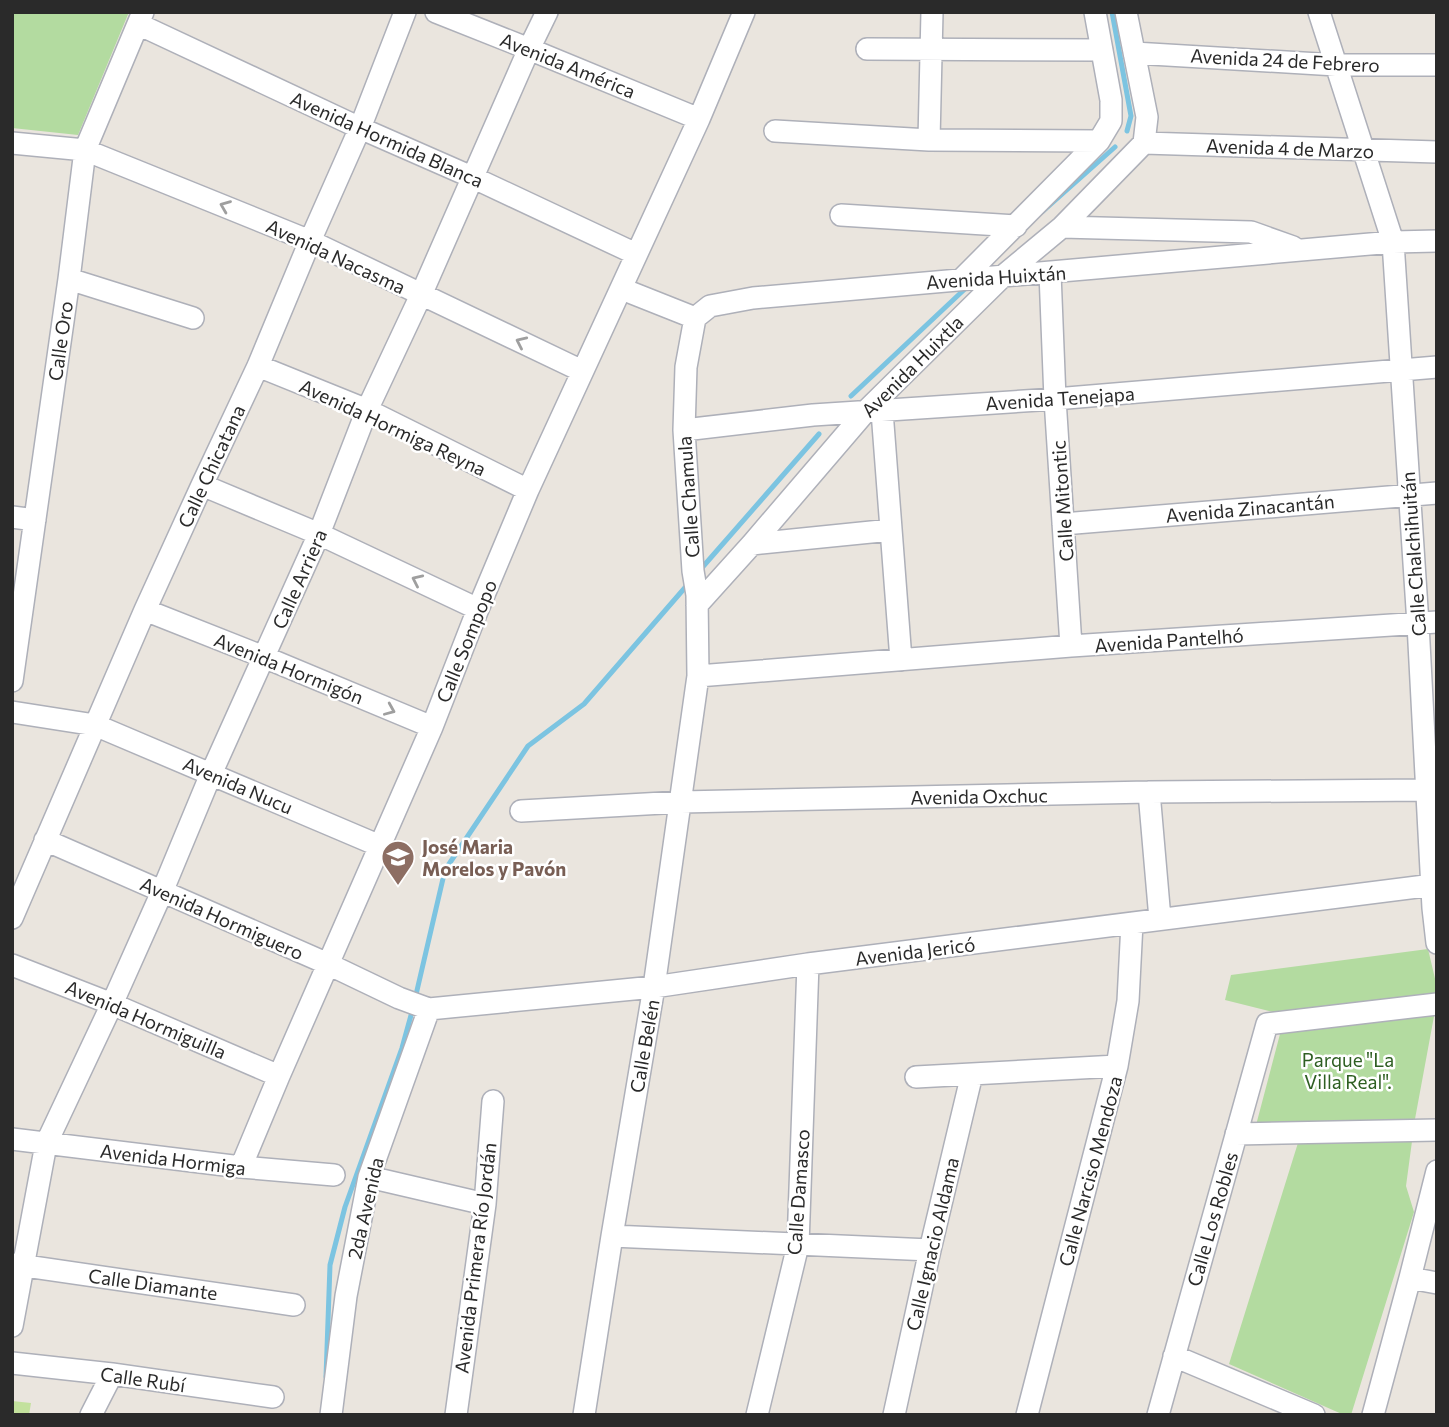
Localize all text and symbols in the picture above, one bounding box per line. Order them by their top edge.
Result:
street label: Avenida América [497,27,639,103]
street label: Avenida 24 de Febrero [1190,44,1380,76]
street label: Avenida Hormida Blanca [287,86,487,192]
street label: Avenida 4 de Marzo [1206,134,1374,162]
one-way arrow [219,201,231,215]
street label: Avenida Nacasma [263,214,409,298]
street label: Avenida Huixtán [925,261,1067,293]
street label: Calle Oro [43,300,77,382]
street label: Avenida Huixtla [856,310,968,422]
one-way arrow [515,336,528,350]
street label: Avenida Hormiga Reyna [296,374,490,480]
street label: Avenida Tenejapa [985,381,1135,415]
street label: Calle Chicatana [172,401,250,531]
street label: Calle Chamula [672,435,704,559]
street label: Calle Mitontic [1046,440,1078,562]
street label: Calle Chalchihuitán [1396,471,1430,637]
street label: Avenida Zinacantán [1165,489,1335,527]
street label: Calle Arriera [267,526,331,632]
one-way arrow [411,574,424,588]
street label: Calle Sompopo [431,576,501,706]
street label: Avenida Pantelhó [1094,623,1244,657]
street label: Avenida Hormigón [211,628,367,708]
one-way arrow [383,701,395,715]
street label: Avenida Nucu [180,752,296,818]
street label: Avenida Oxchuc [910,783,1048,809]
place label: José Maria Morelos y Pavón [422,835,566,880]
school or university icon: José Maria Morelos y Pavón [379,838,417,887]
street label: Avenida Hormiguero [137,872,307,964]
street label: Avenida Jericó [854,932,976,970]
street label: Avenida Hormiguilla [62,975,230,1063]
street label: Calle Belén [624,998,664,1094]
park label: Parque "La Villa Real". [1302,1048,1394,1093]
street label: Calle Narciso Mendoza [1053,1073,1127,1269]
street label: Calle Damasco [782,1128,814,1256]
street label: Avenida Hormiga [99,1139,247,1179]
street label: Avenida Primera Río Jordán [449,1141,501,1375]
street label: Calle Los Robles [1182,1149,1242,1289]
street label: 2da Avenida [342,1155,388,1261]
street label: Calle Ignacio Aldama [901,1155,963,1333]
street label: Calle Diamante [87,1264,219,1304]
street label: Calle Rubí [99,1362,188,1397]

